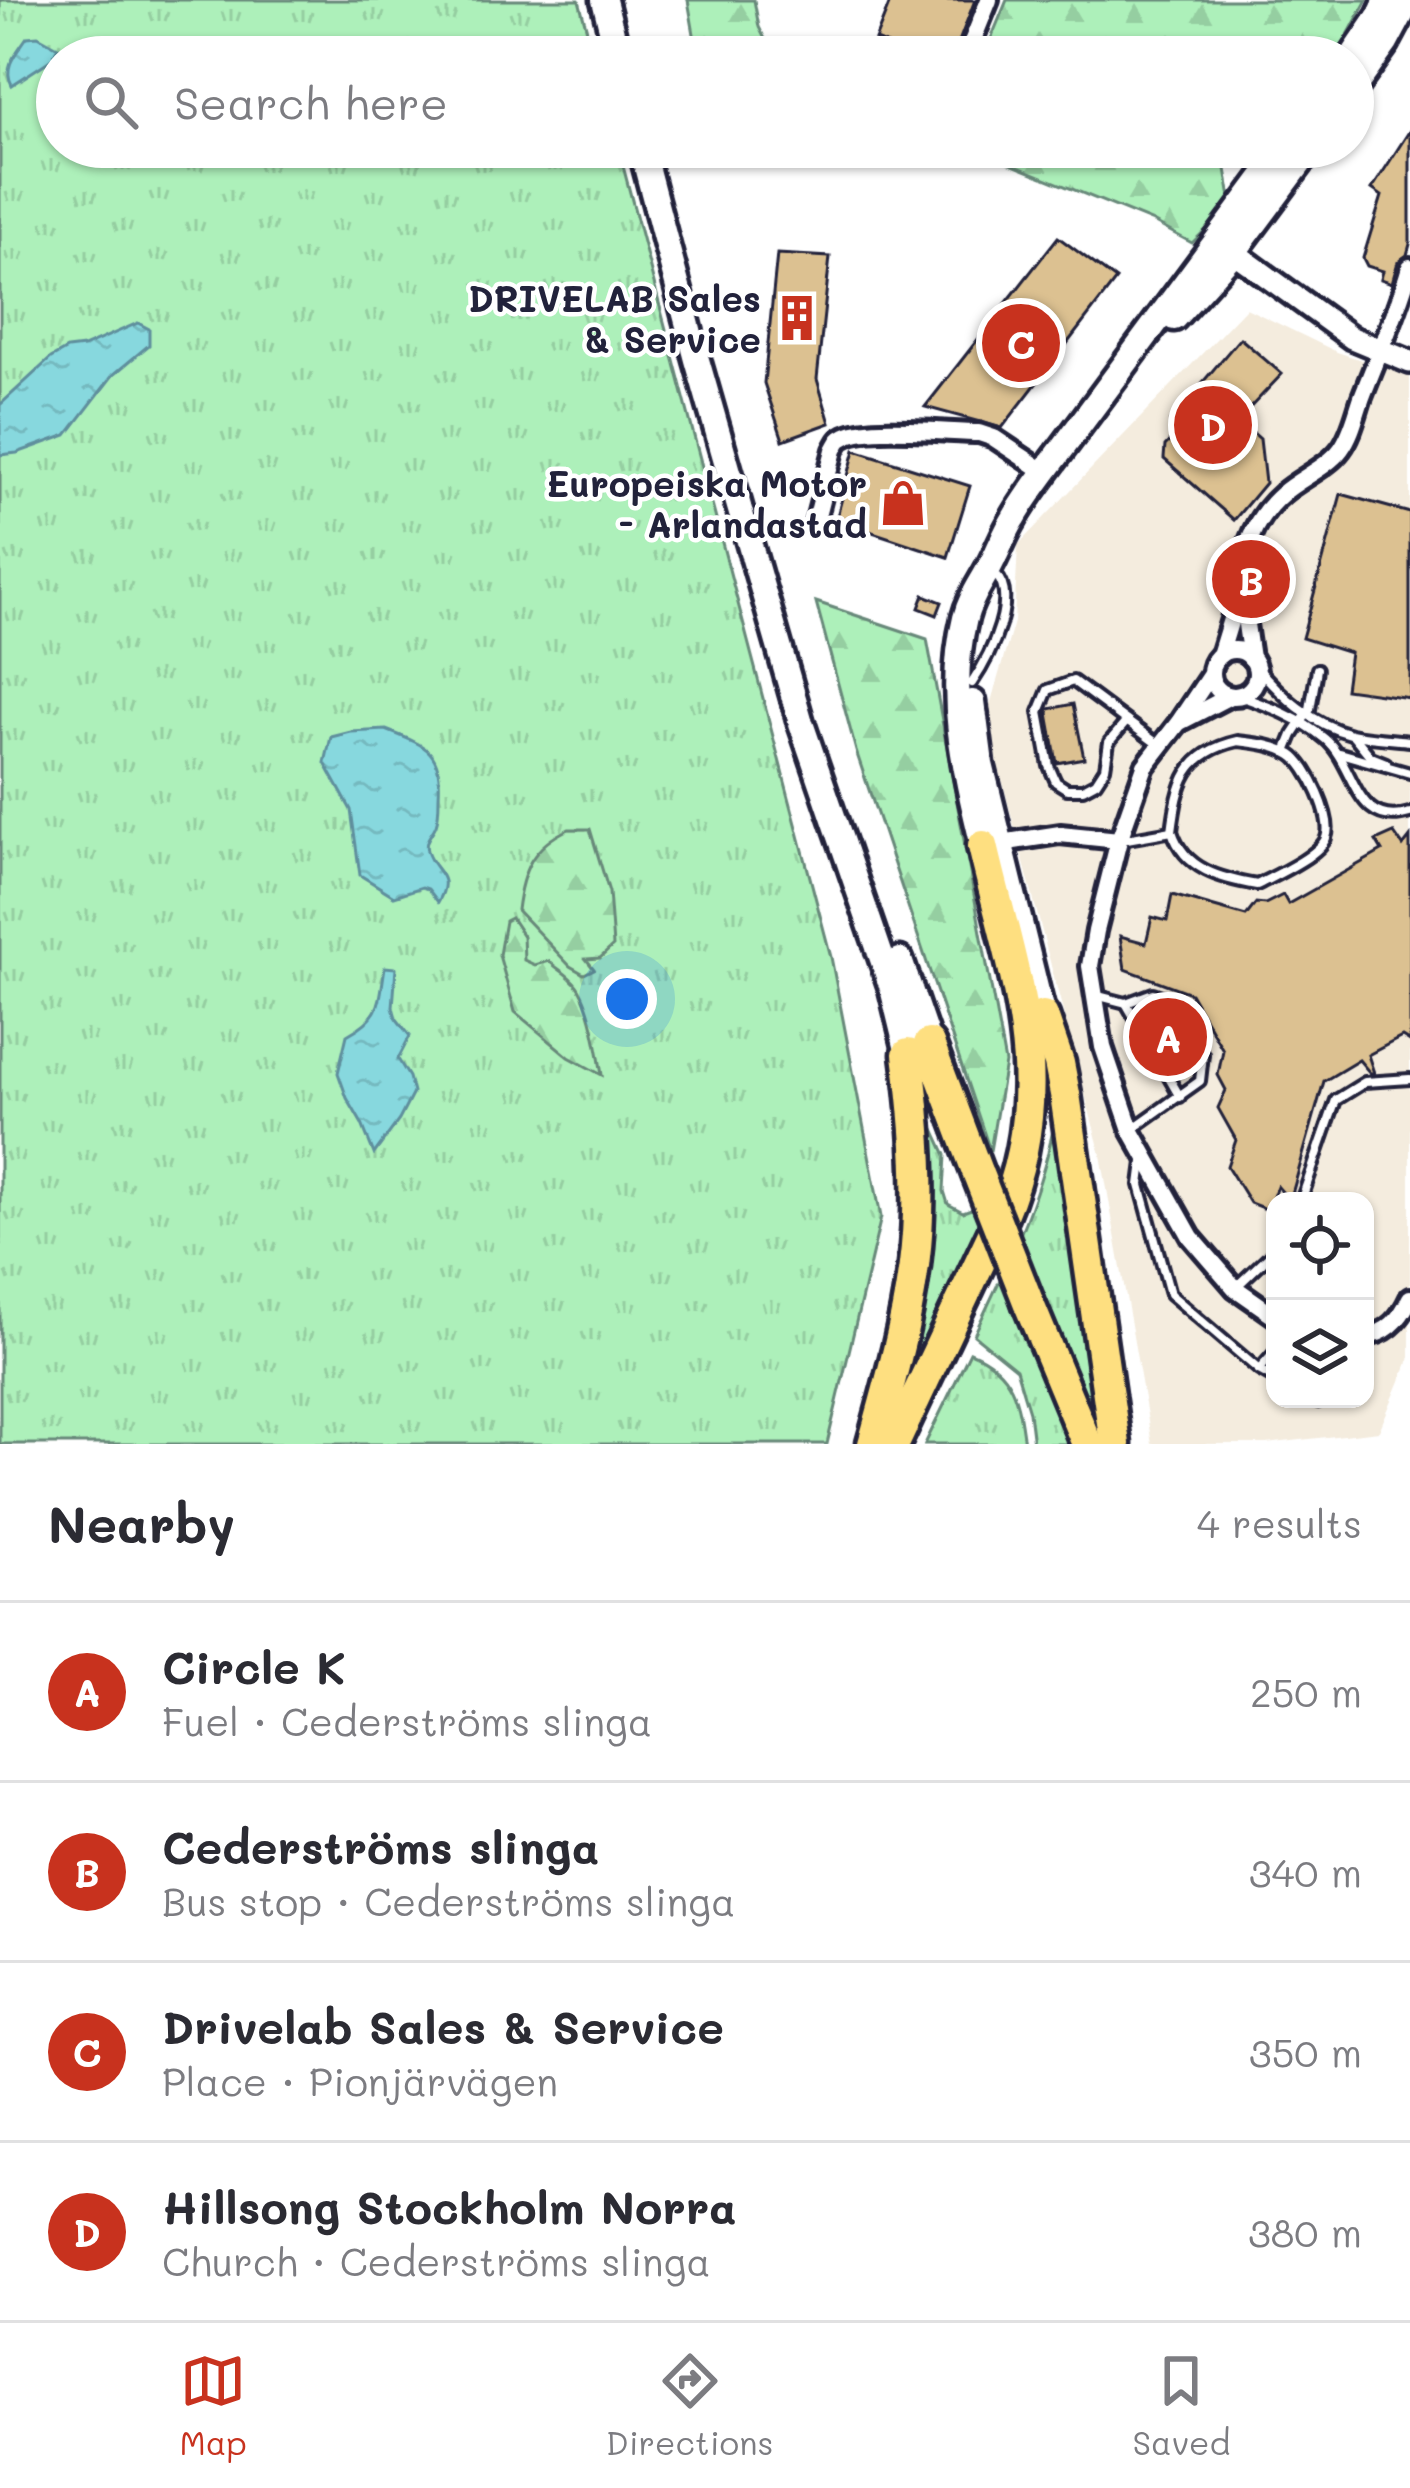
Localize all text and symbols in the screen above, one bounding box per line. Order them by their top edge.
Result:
search box [36,36,1374,168]
icon: search [78,69,144,135]
text: Search here [174,73,448,131]
place label: DRIVELAB Sales & Service [468,274,761,362]
building icon: DRIVELAB Sales & Service [772,293,822,343]
pin: C [982,298,1060,388]
pin: D [1174,380,1252,470]
place label: Europeiska Motor - Arlandastad [546,459,867,547]
shop icon: Europeiska Motor - Arlandastad [878,478,928,528]
pin: B [1212,534,1290,624]
your location [597,969,657,1029]
pin: A [1129,992,1207,1082]
map controls [1266,1192,1374,1408]
button: locate [1266,1192,1374,1300]
button: layers [1266,1300,1374,1408]
text: Nearby [48,1489,235,1556]
text: 4 results [1197,1497,1362,1548]
text: Circle K [162,1637,346,1695]
text: A [73,1666,101,1717]
text: 250 m [1250,1666,1362,1717]
text: Fuel · Cederströms slinga [162,1695,652,1746]
text: Cederströms slinga [162,1817,599,1875]
text: B [74,1846,100,1897]
text: 340 m [1249,1846,1362,1897]
text: Bus stop · Cederströms slinga [162,1875,735,1926]
text: Drivelab Sales & Service [162,1997,724,2055]
text: C [73,2026,101,2077]
text: 350 m [1249,2026,1362,2077]
text: Place · Pionjärvägen [162,2055,558,2106]
text: Hillsong Stockholm Norra [162,2177,737,2235]
text: D [73,2206,101,2257]
text: 380 m [1248,2206,1362,2257]
text: Church · Cederströms slinga [162,2235,711,2286]
tab: Map [180,2348,247,2463]
tab: Directions [606,2348,773,2463]
tab: Saved [1133,2348,1230,2463]

